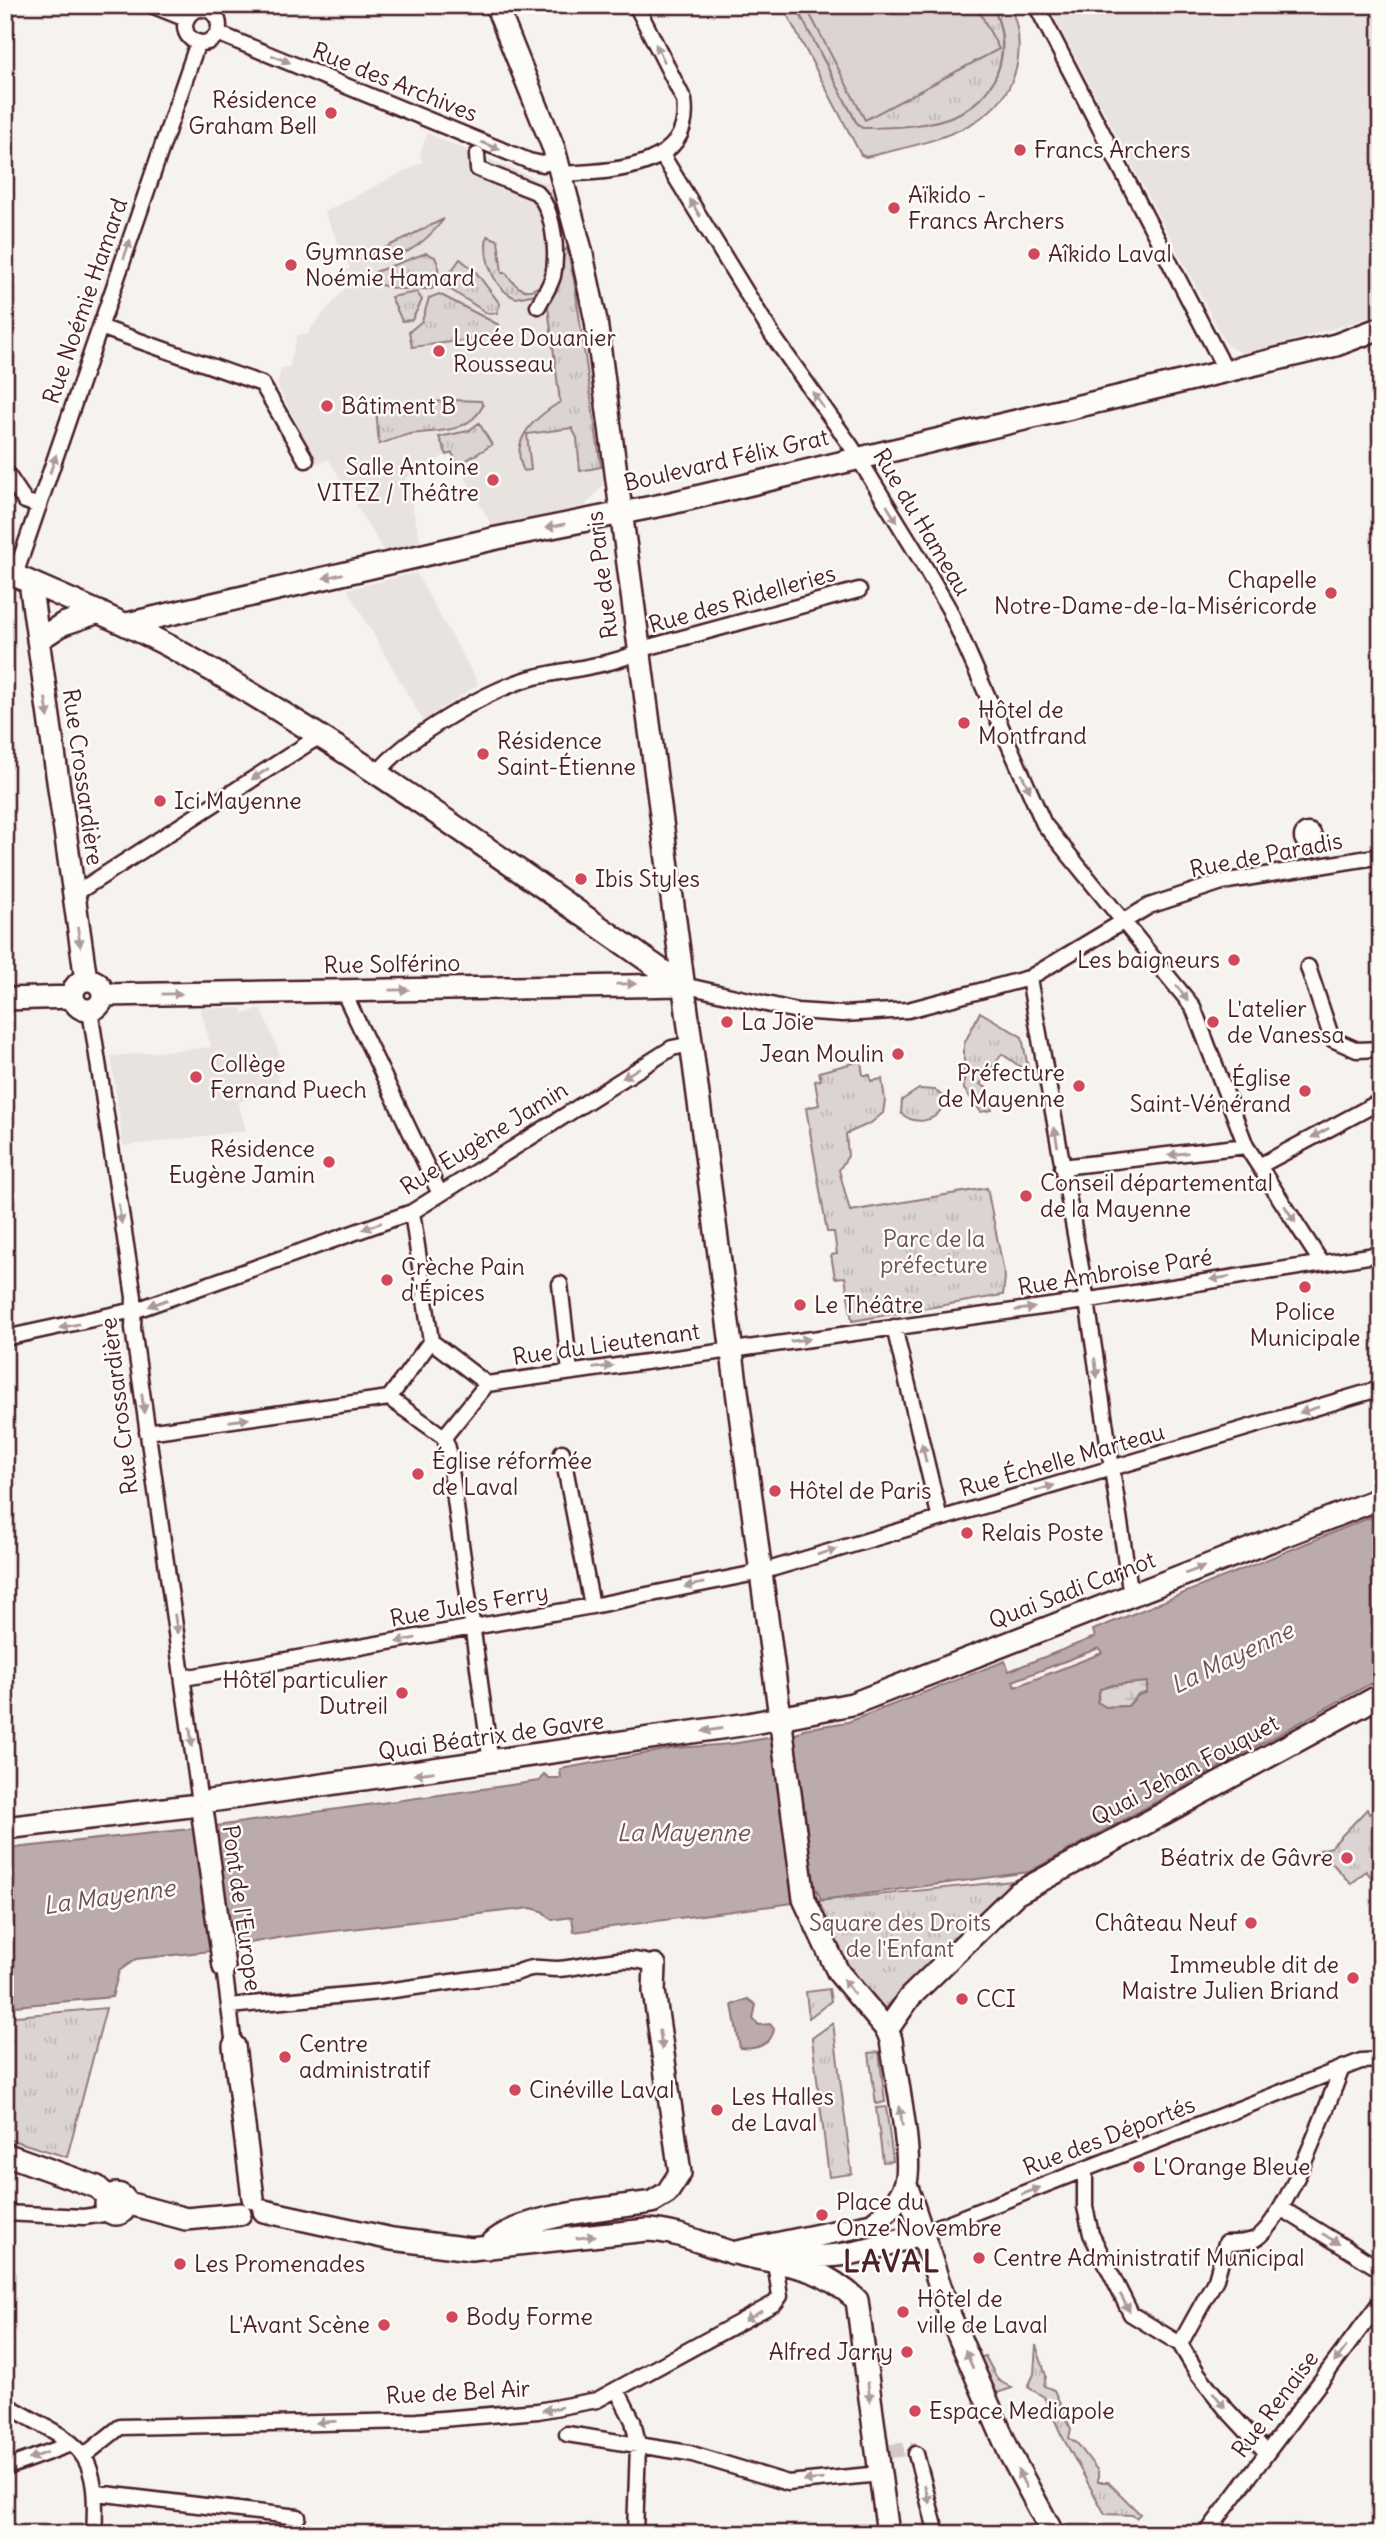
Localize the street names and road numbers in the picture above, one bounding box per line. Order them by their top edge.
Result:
street label: Rue des Archives [308,35,482,128]
street label: Rue Noémie Hamard [36,194,133,407]
street label: Boulevard Félix Grat [621,422,831,497]
street label: Rue du Hameau [867,443,978,601]
street label: Rue de Paris [579,510,624,641]
street label: Rue des Ridelleries [645,558,839,639]
street label: Rue Crossardière [57,687,110,867]
street label: Rue de Paradis [1187,826,1345,884]
street label: Rue Solférino [323,948,461,979]
street label: Rue Eugène Jamin [395,1074,573,1201]
street label: Rue Ambroise Paré [1016,1242,1214,1301]
street label: Rue Crossardière [93,1316,144,1496]
street label: Rue du Lieutenant [510,1316,702,1371]
street label: Rue Échelle Marteau [956,1416,1168,1503]
street label: Quai Sadi Carnot [985,1544,1159,1635]
street label: Rue Jules Ferry [387,1576,550,1633]
street label: Quai Béatrix de Gavre [376,1705,606,1766]
street label: Quai Jehan Fouquet [1086,1708,1284,1831]
street label: Pont de l'Europe [216,1823,269,1993]
street label: Rue des Déportés [1019,2089,1199,2182]
street label: Rue Renaise [1225,2344,1324,2463]
street label: Rue de Bel Air [385,2373,531,2410]

